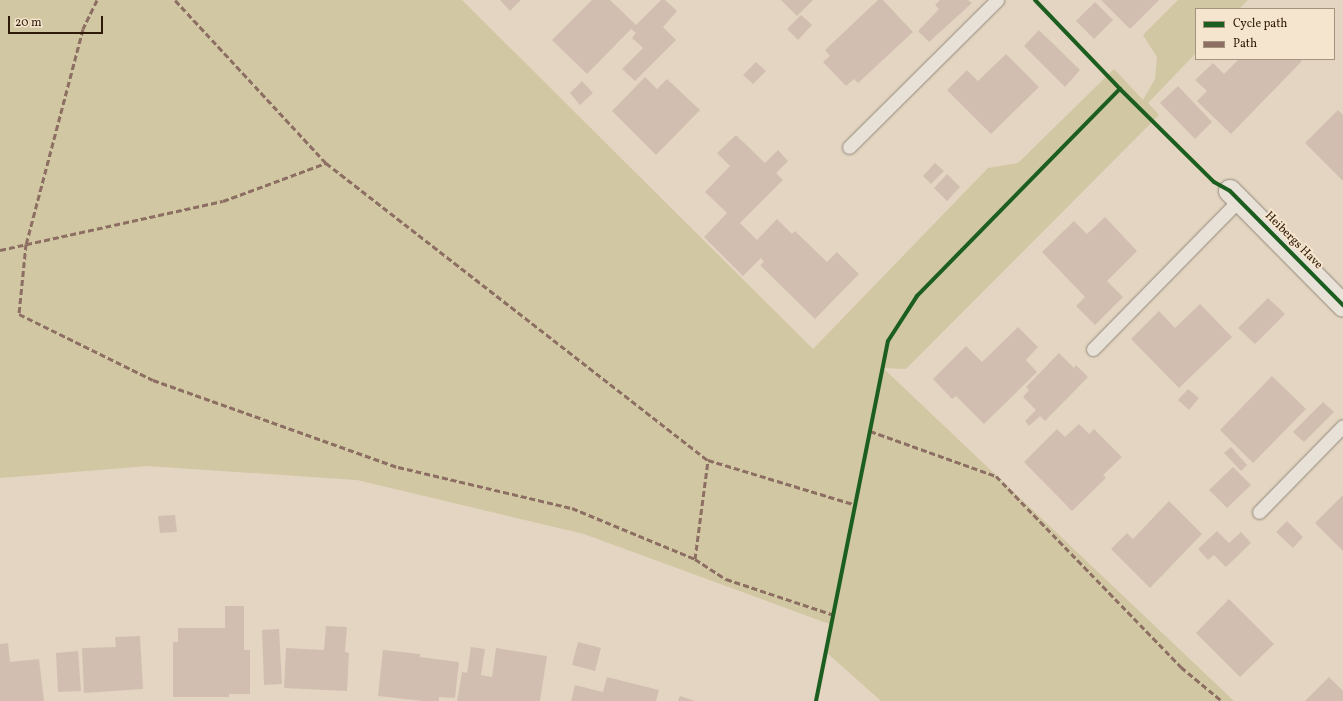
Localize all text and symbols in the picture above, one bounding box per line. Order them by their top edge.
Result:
scale bar [10,8,105,34]
legend [1195,8,1335,60]
text: 20 m [15,15,42,31]
text: Cycle path [1233,16,1288,32]
text: Path [1233,36,1257,52]
street label: Heibergs Have [1261,209,1325,273]

